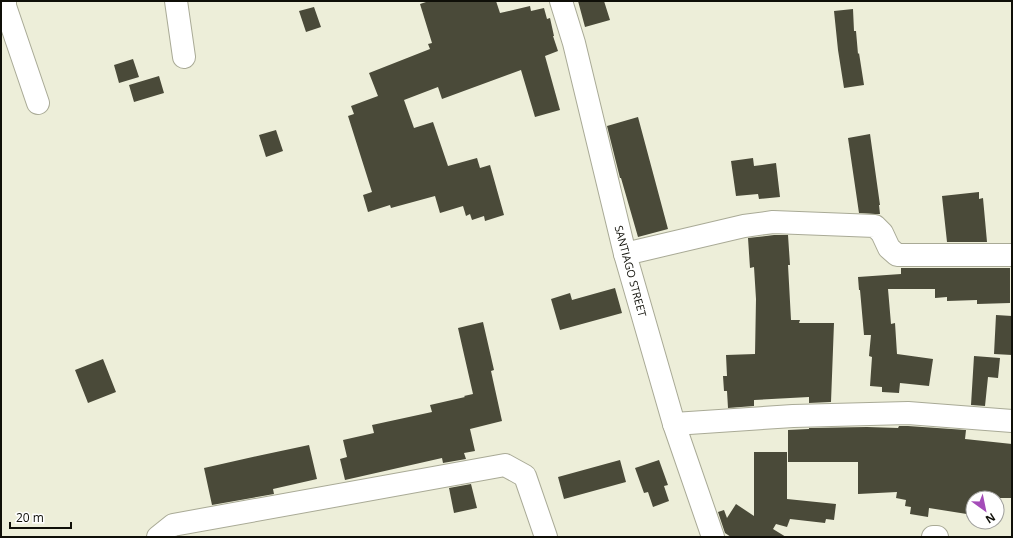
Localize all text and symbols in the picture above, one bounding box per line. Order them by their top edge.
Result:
street label: SANTIAGO STREET [612,224,650,318]
north arrow [965,490,1005,530]
scale bar [10,504,71,530]
text: 20 m [16,509,44,526]
text: N [983,510,999,528]

